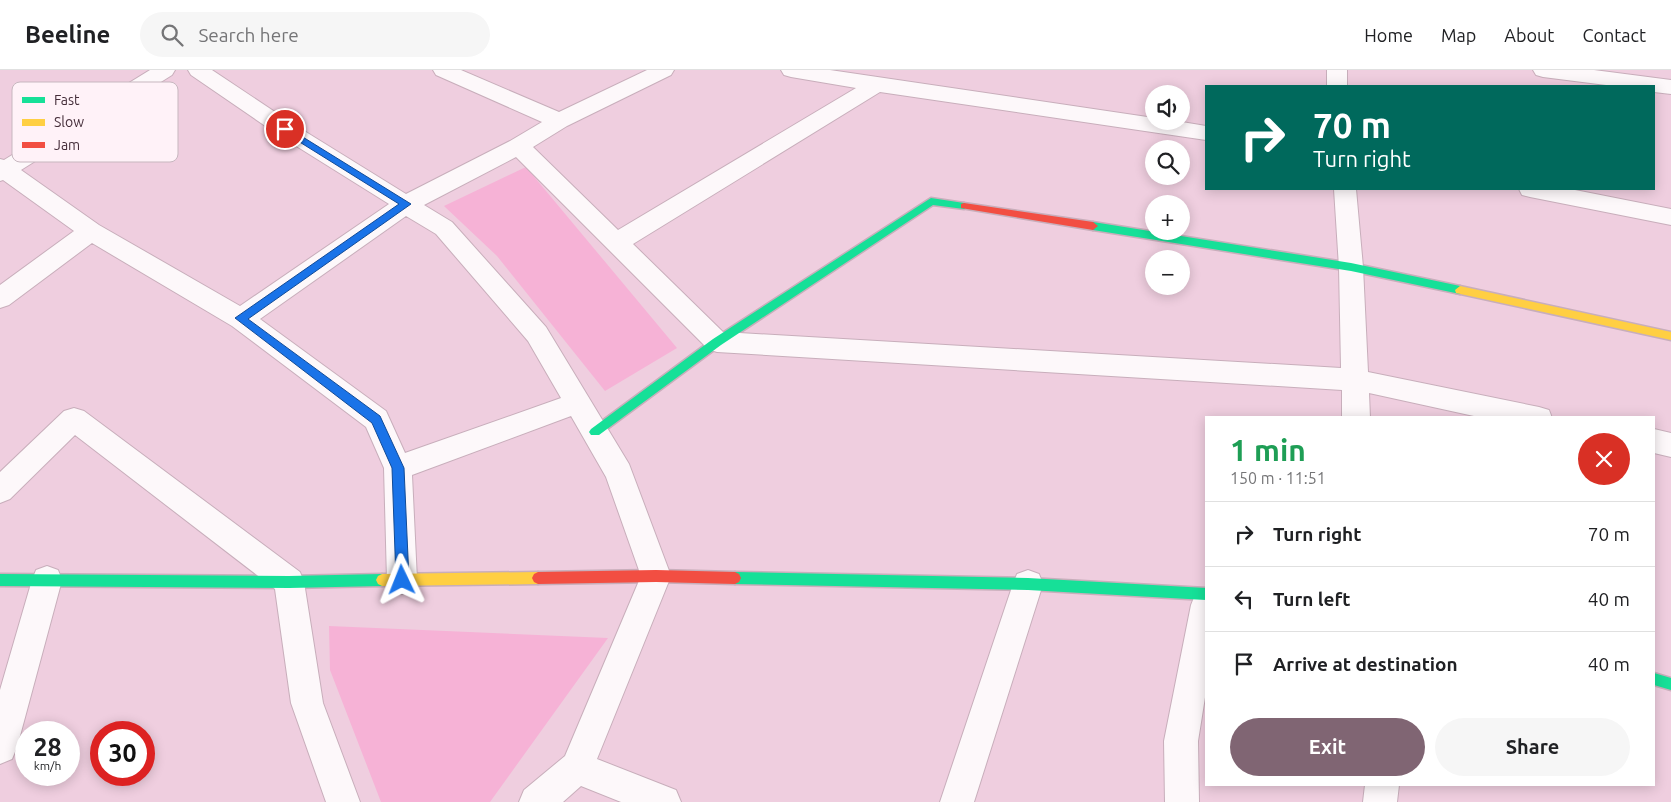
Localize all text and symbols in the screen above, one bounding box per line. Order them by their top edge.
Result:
search box [140,12,490,57]
text: Beeline [25,21,110,48]
icon: search [158,21,186,49]
text: Search here [198,24,299,46]
text: Home [1364,25,1413,45]
text: Map [1441,25,1476,45]
text: About [1504,25,1554,45]
text: Contact [1582,25,1646,45]
legend [12,82,178,162]
map controls [1145,85,1190,295]
button: sound [1145,85,1190,130]
text: Fast [54,92,80,108]
icon: right [1230,105,1295,170]
text: 70 m [1313,105,1391,145]
pin [264,108,306,150]
text: Slow [54,114,84,130]
icon: arrive [271,115,299,143]
text: Jam [54,137,80,153]
button: search [1145,140,1190,185]
text: Turn right [1313,146,1411,171]
button: + [1145,195,1190,240]
button: − [1145,250,1190,295]
text: 1 min [1230,433,1306,467]
button: close [1578,433,1630,485]
text: 150 m · 11:51 [1230,469,1326,487]
icon: right [1230,520,1258,548]
text: Turn right [1273,523,1361,545]
text: 70 m [1588,523,1630,545]
position arrow [375,553,427,605]
icon: left [1230,585,1258,613]
text: Turn left [1273,588,1351,610]
text: 40 m [1588,588,1630,610]
icon: arrive [1230,650,1258,678]
text: Arrive at destination [1273,653,1458,675]
text: 40 m [1588,653,1630,675]
button: Exit [1230,718,1425,776]
button: Share [1435,718,1630,776]
speed limit sign: 30 [90,721,155,786]
text: 28 [33,733,62,761]
text: km/h [34,759,61,772]

